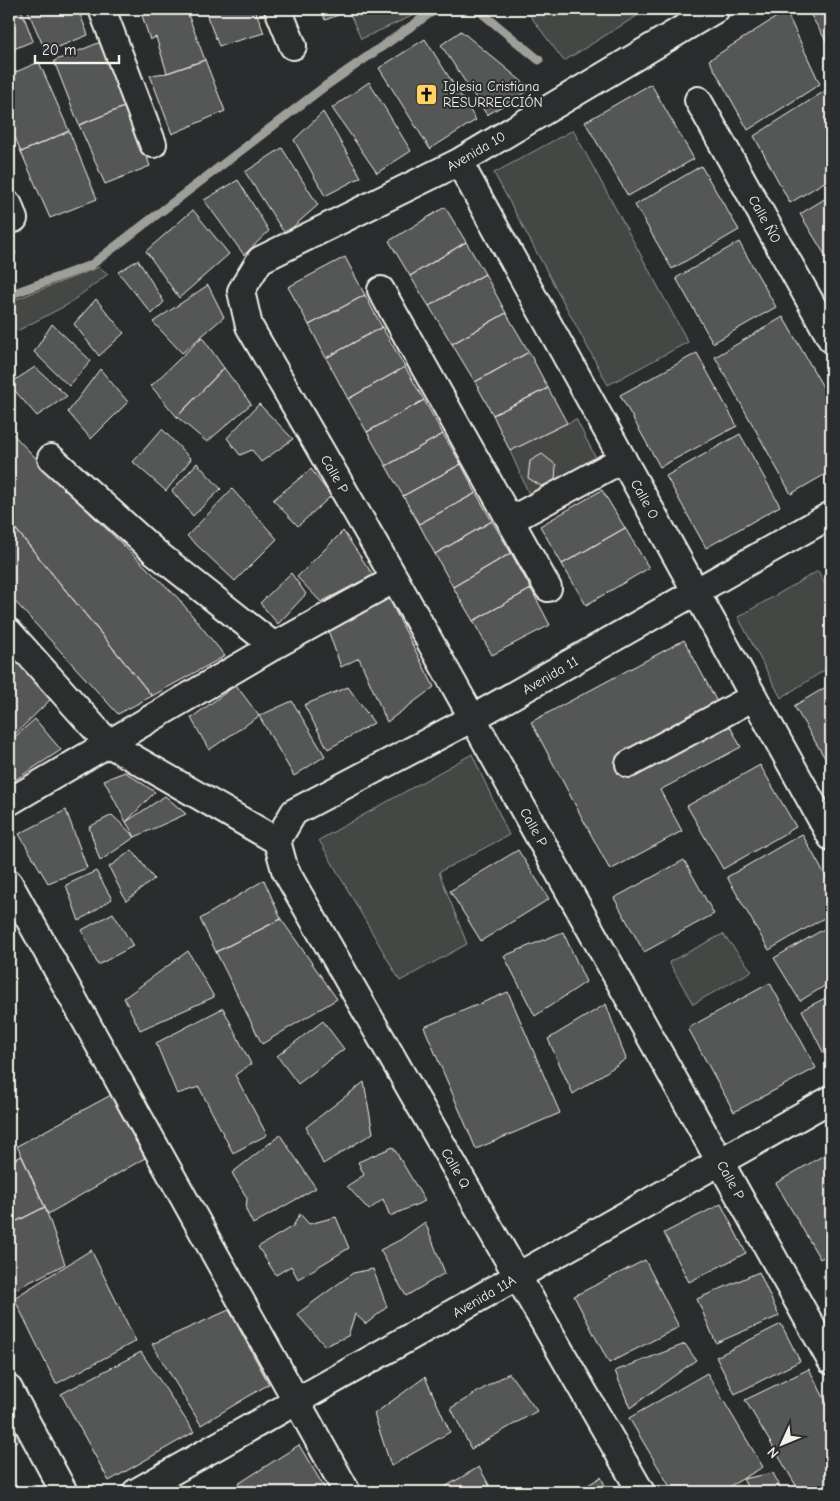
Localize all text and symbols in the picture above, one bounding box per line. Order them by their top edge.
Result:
scale bar [35,32,119,64]
text: 20 m [42,41,76,59]
place label: Iglesia Cristiana RESURRECCIÓN [443,78,543,111]
church icon: Iglesia Cristiana RESURRECCIÓN [415,82,439,106]
street label: Avenida 10 [444,128,509,175]
street label: Calle ÑO [745,192,785,246]
street label: Calle P [317,452,352,497]
street label: Calle O [627,476,662,522]
street label: Avenida 11 [519,653,581,698]
street label: Calle P [516,805,551,850]
street label: Calle Q [437,1145,474,1191]
street label: Calle P [713,1158,748,1203]
street label: Avenida 11A [450,1272,519,1321]
north arrow [758,1418,808,1468]
text: N [764,1443,782,1462]

